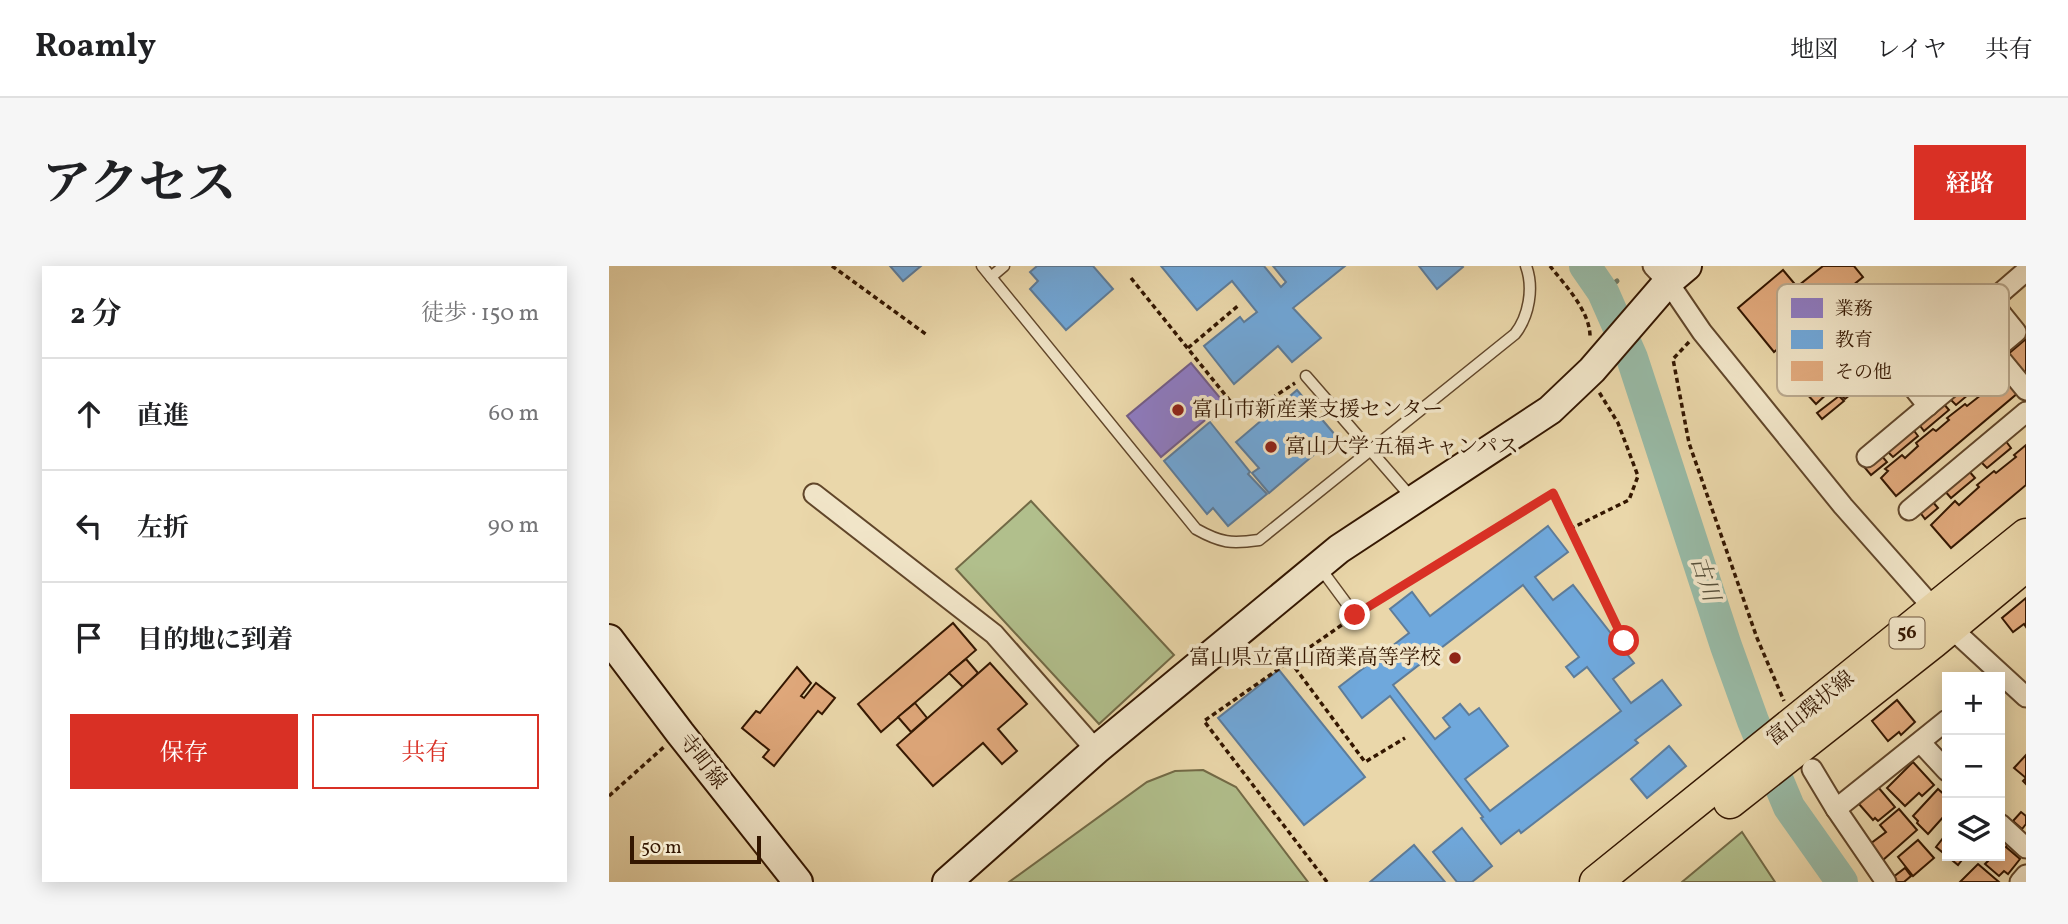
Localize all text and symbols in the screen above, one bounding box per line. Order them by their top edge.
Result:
text: Roamly [35,25,156,71]
text: 地図 [1790,34,1838,68]
text: レイヤ [1876,34,1947,68]
text: 共有 [1985,34,2033,68]
button: 経路 [1914,145,2026,220]
text: アクセス [42,152,237,221]
legend [1777,284,2009,396]
text: 2 分 [70,294,122,336]
text: 業務 [1835,297,1873,323]
text: 徒歩 · 150 m [421,298,539,330]
text: 教育 [1835,328,1873,354]
text: その他 [1835,360,1892,386]
icon: ahead [70,395,108,433]
place label: 富山市新産業支援センター [1192,396,1443,425]
text: 60 m [489,398,539,430]
text: 直進 [137,399,189,435]
marker: 富山市新産業支援センター [1170,402,1186,418]
place label: 富山大学 五福キャンパス [1285,433,1519,462]
marker: 富山大学 五福キャンパス [1263,439,1279,455]
icon: left [70,507,108,545]
text: 90 m [488,510,539,542]
text: 左折 [137,511,189,547]
water label: 古川 [1682,552,1727,609]
route end [1339,599,1370,630]
road number: 56 [1889,618,1925,648]
icon: arrive [70,619,108,657]
text: 目的地に到着 [137,623,293,659]
route start [1608,625,1639,656]
place label: 富山県立富山商業高等学校 [1189,644,1441,673]
marker: 富山県立富山商業高等学校 [1447,650,1463,666]
street label: 富山環状線 [1761,665,1861,753]
map controls [1942,672,2005,861]
button: + [1942,672,2005,735]
button: 保存 [70,714,298,789]
button: 共有 [312,714,539,789]
street label: 寺町線 [671,728,733,796]
button: − [1942,735,2005,798]
button: layers [1942,798,2005,861]
scale bar [630,833,761,865]
text: 50 m [641,835,682,861]

